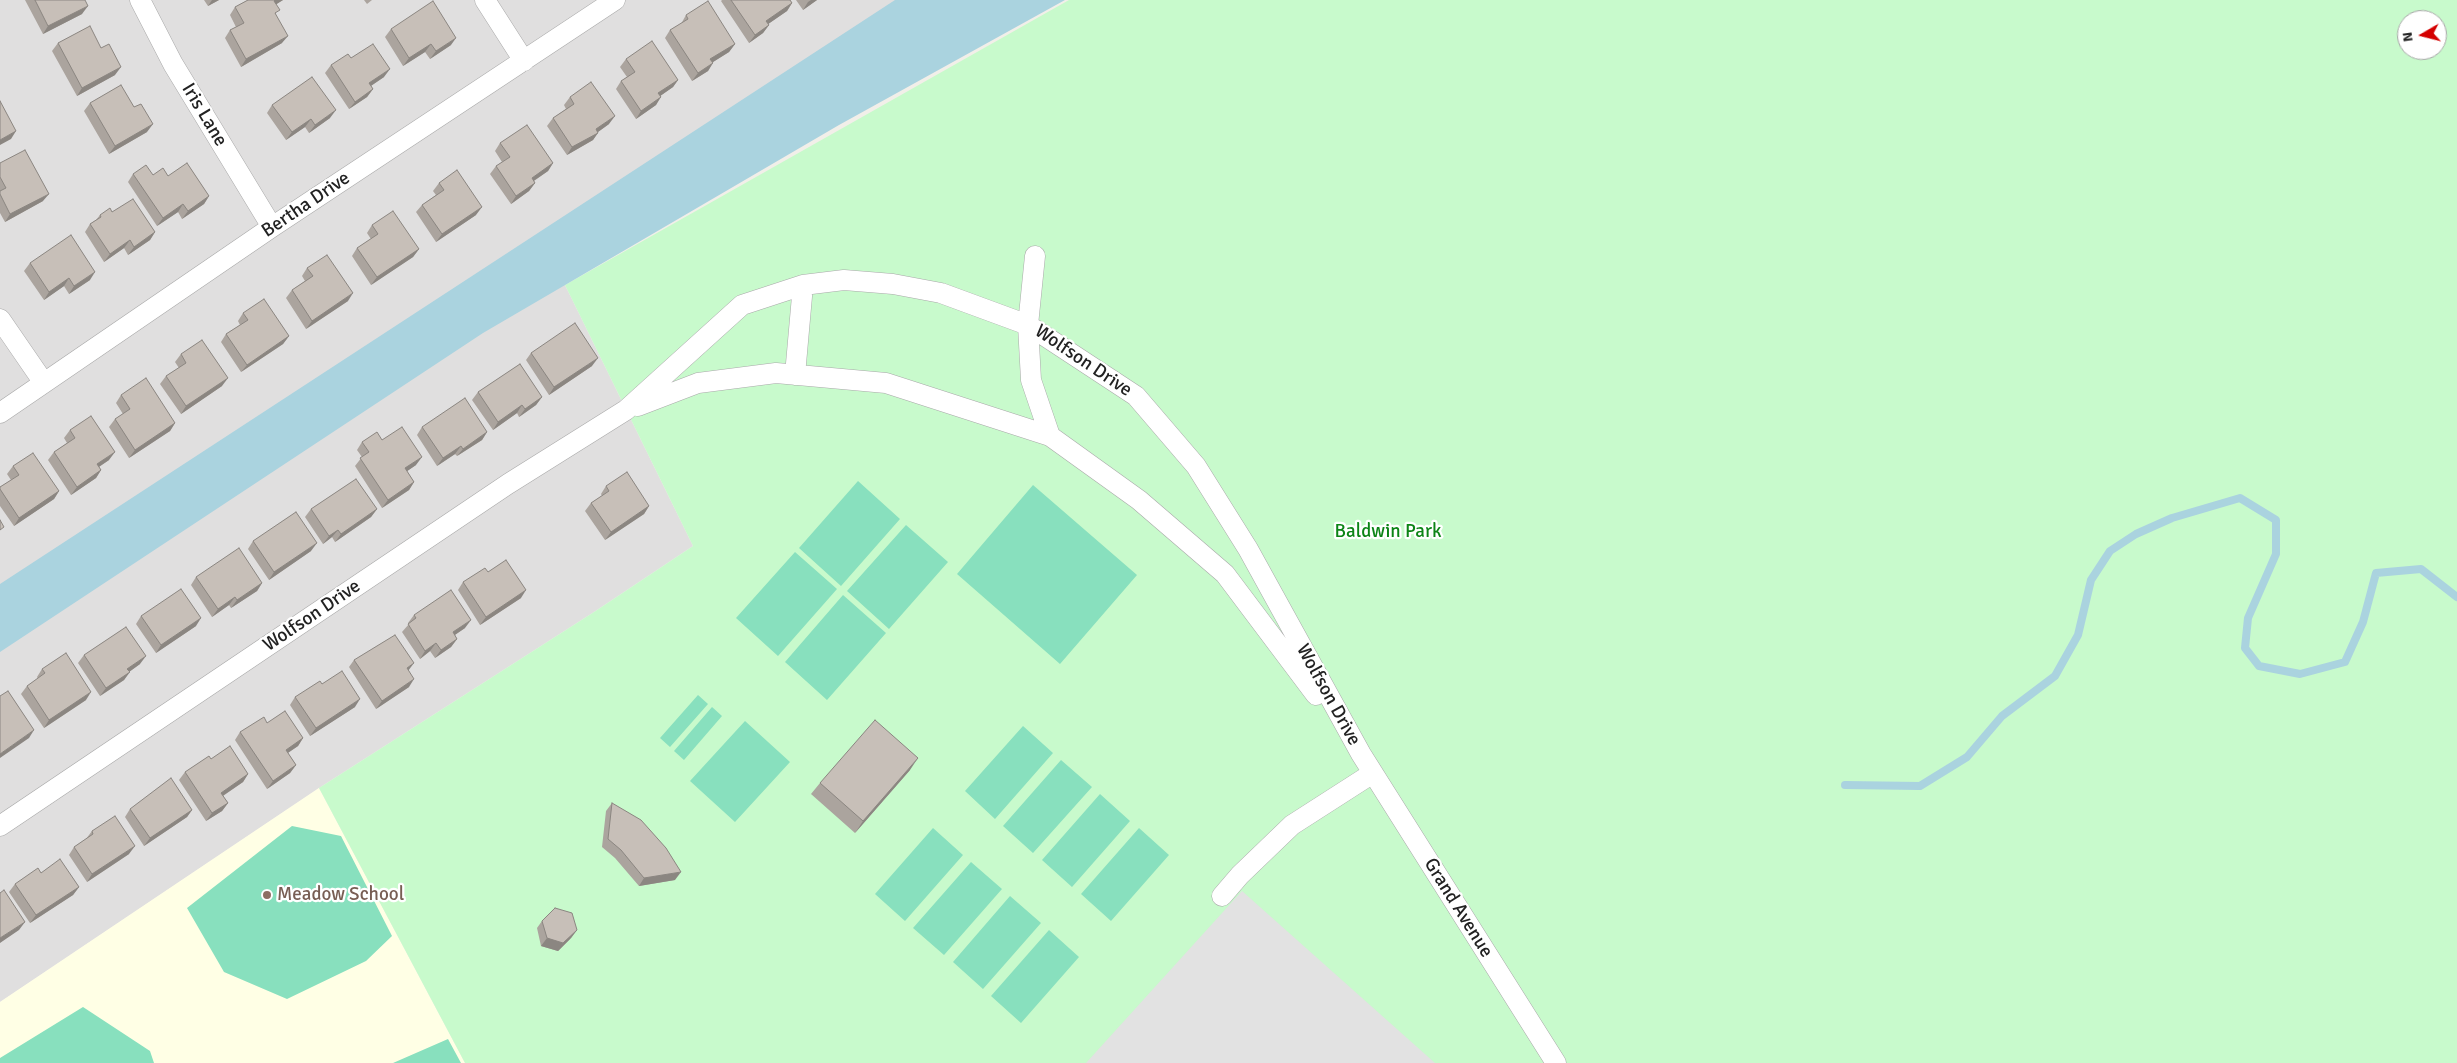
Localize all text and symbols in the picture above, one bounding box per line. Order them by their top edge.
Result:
north arrow [2397,10,2447,60]
text: N [2399,31,2417,43]
street label: Iris Lane [176,79,232,151]
street label: Bertha Drive [257,167,355,243]
street label: Wolfson Drive [1030,320,1136,402]
park label: Baldwin Park [1335,521,1441,543]
street label: Wolfson Drive [259,575,365,657]
street label: Wolfson Drive [1291,640,1365,750]
street label: Grand Avenue [1418,854,1498,962]
place label: Meadow School [277,884,404,906]
marker: Meadow School [261,889,273,901]

